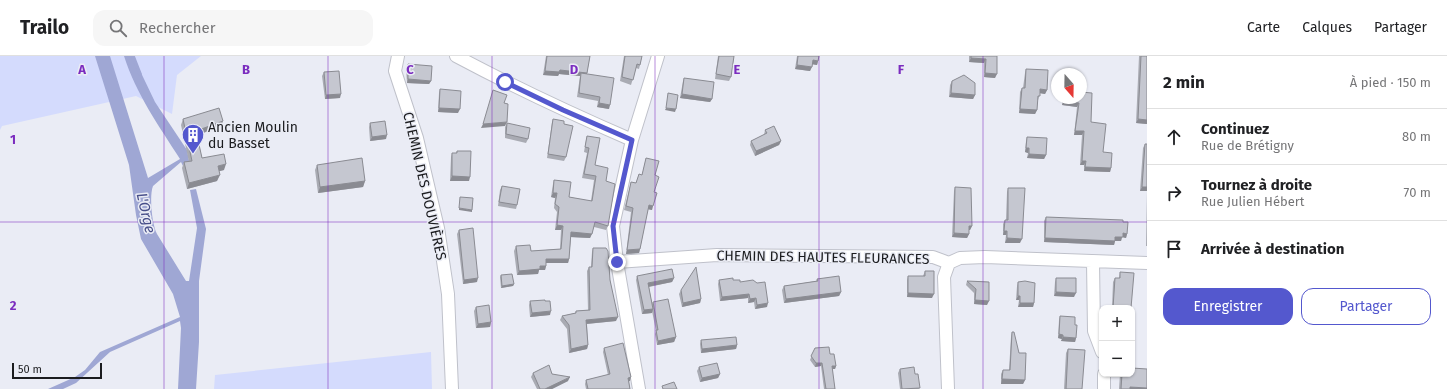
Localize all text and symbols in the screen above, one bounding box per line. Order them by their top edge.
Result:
search box [93,10,373,46]
text: Trailo [20,16,69,39]
icon: search [107,17,129,39]
text: Rechercher [139,19,216,37]
text: Carte [1247,19,1280,36]
text: Calques [1302,19,1352,36]
text: Partager [1374,19,1427,36]
text: A [77,62,86,77]
text: B [242,62,250,77]
text: C [406,62,414,77]
text: D [570,62,579,77]
text: E [734,62,741,77]
text: F [898,62,905,77]
north arrow [1051,68,1087,104]
text: 2 min [1163,72,1205,93]
route start [496,73,514,91]
text: À pied · 150 m [1350,75,1431,90]
street label: CHEMIN DES DOUVIÈRES [399,110,451,262]
place label: Ancien Moulin du Basset [208,119,298,152]
text: Continuez [1201,120,1269,138]
building icon: Ancien Moulin du Basset [180,122,206,155]
icon: ahead [1163,126,1185,148]
text: 80 m [1402,129,1431,144]
text: 1 [10,132,16,147]
text: Rue de Brétigny [1201,138,1294,153]
text: Tournez à droite [1201,176,1312,194]
icon: right [1163,182,1185,204]
text: 70 m [1404,185,1431,200]
water label: L'Orge [133,191,159,235]
text: Rue Julien Hébert [1201,194,1305,209]
icon: arrive [1163,238,1185,260]
text: Arrivée à destination [1201,240,1344,258]
street label: CHEMIN DES HAUTES FLEURANCES [716,247,930,268]
route end [608,253,626,271]
button: Enregistrer [1163,288,1293,325]
button: Partager [1301,288,1431,325]
text: 2 [10,298,17,313]
map controls [1099,305,1135,377]
button: + [1099,305,1135,341]
button: − [1099,341,1135,377]
scale bar [12,361,102,380]
text: 50 m [18,363,42,376]

